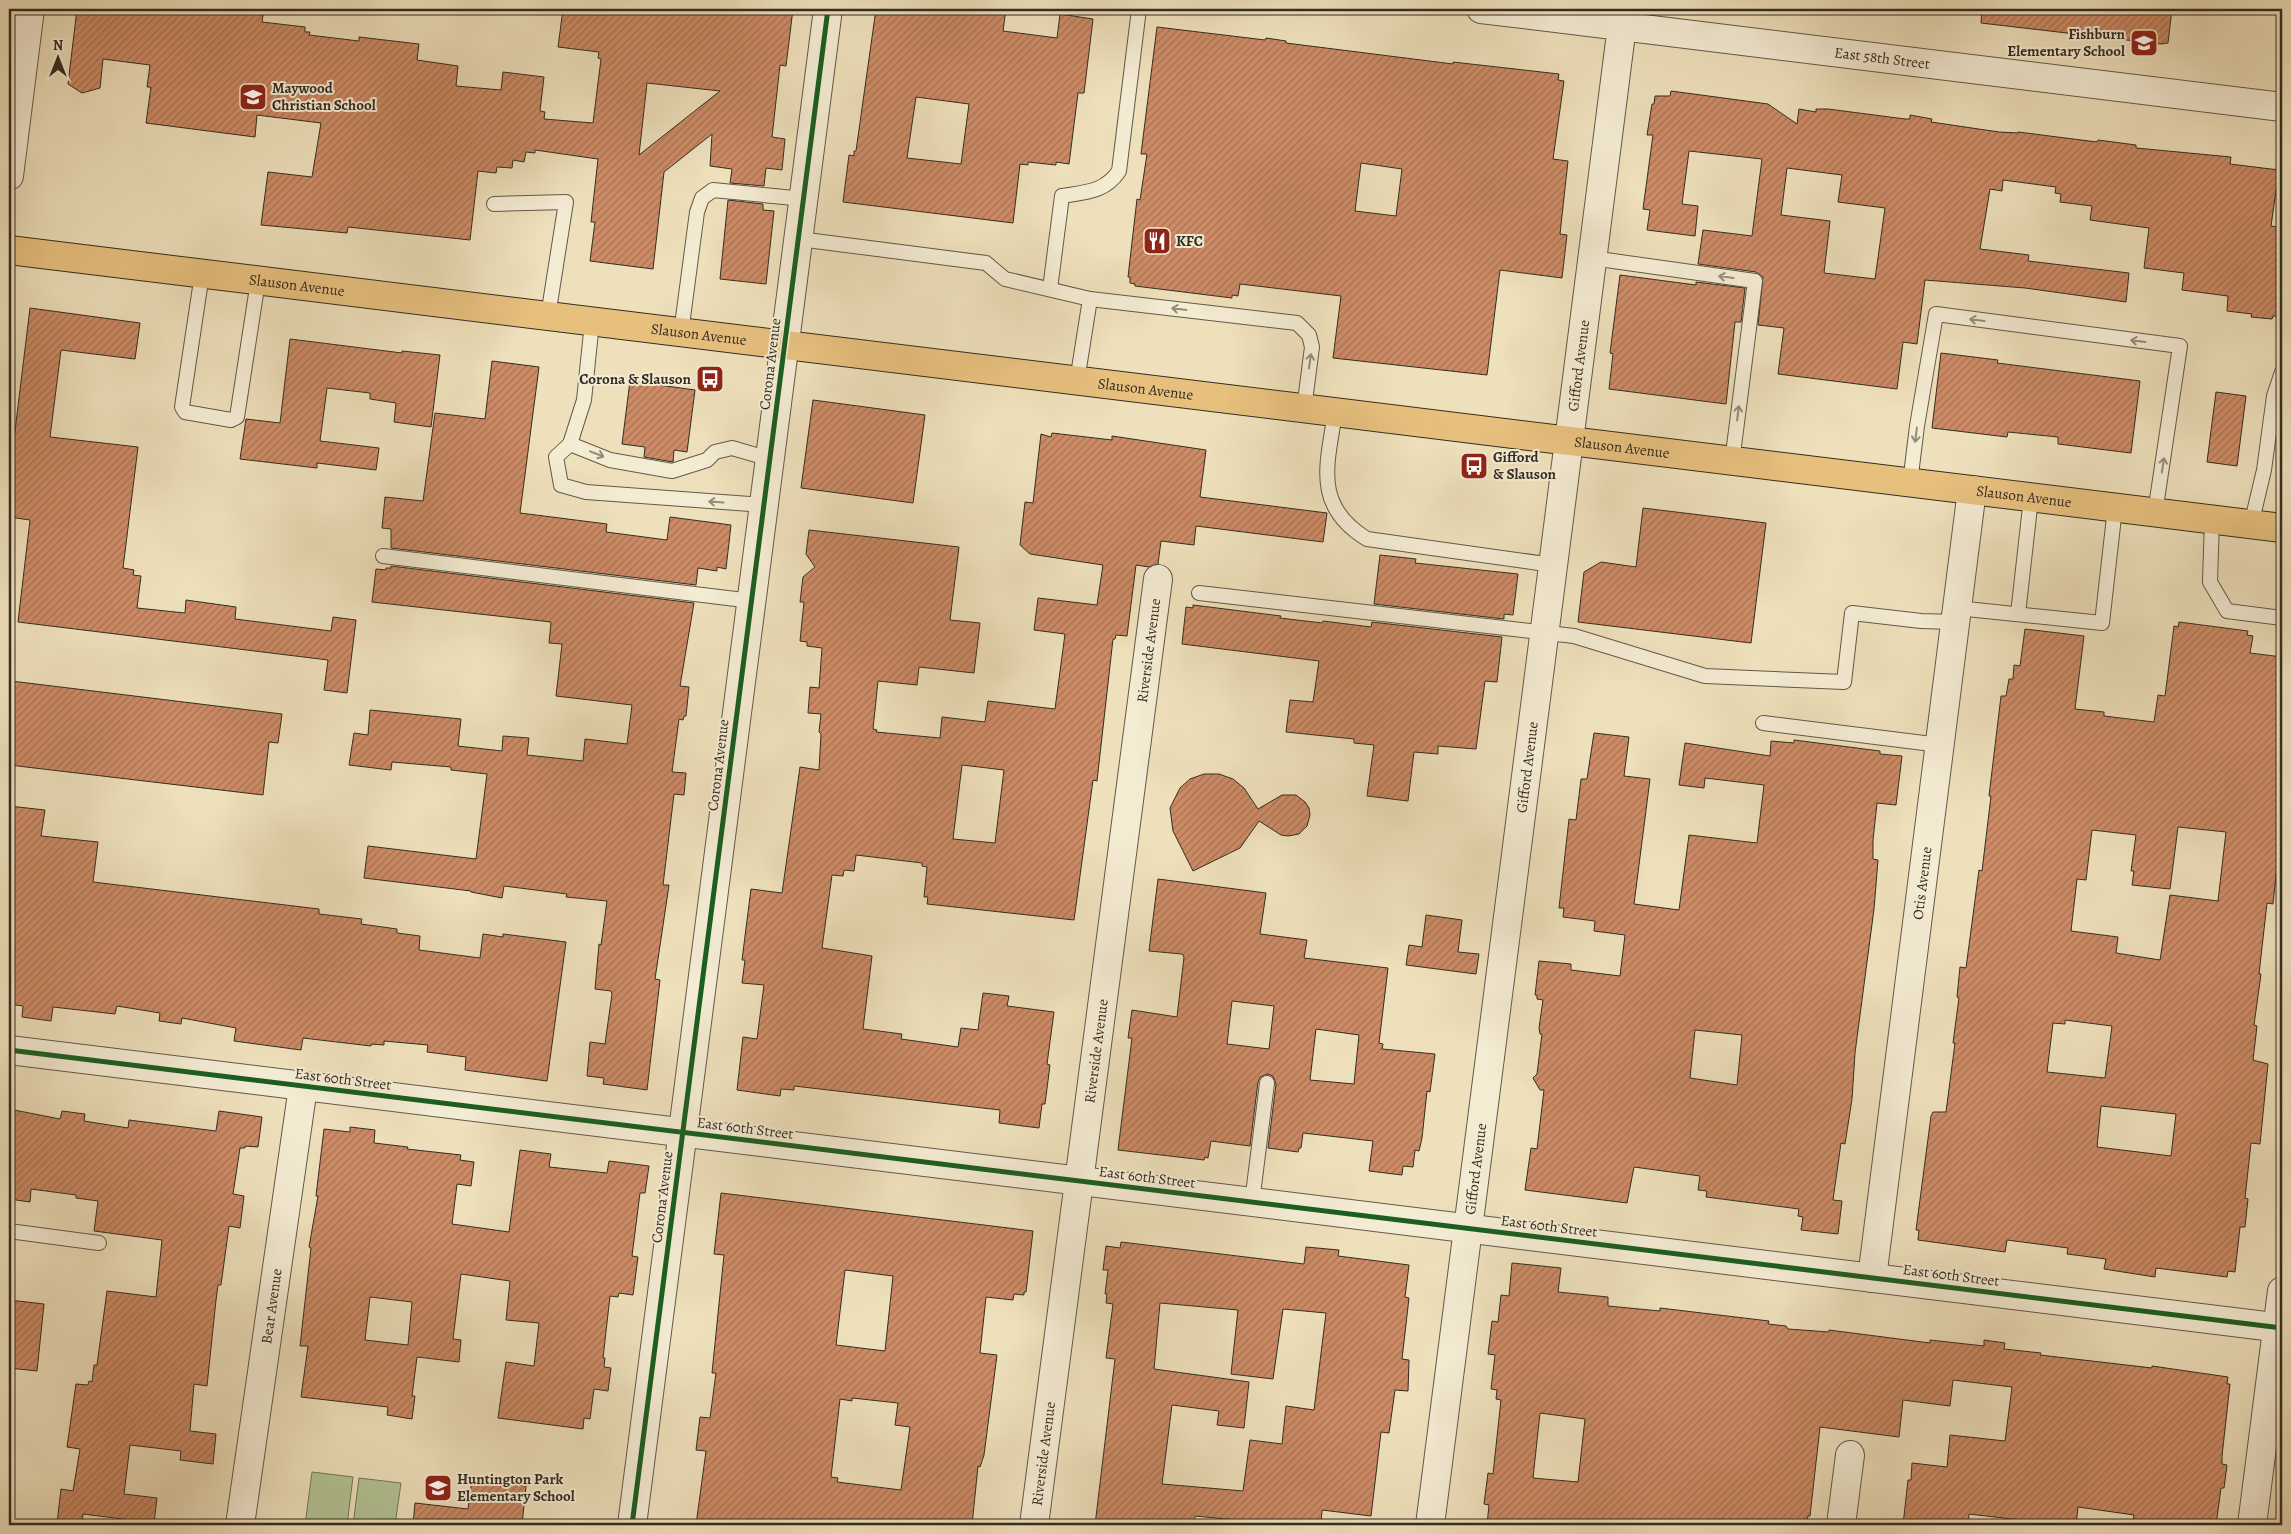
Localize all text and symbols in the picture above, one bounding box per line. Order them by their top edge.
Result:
place label: Fishburn Elementary School [2007,24,2126,61]
school or university icon: Fishburn Elementary School [2129,28,2159,58]
north arrow [32,32,82,82]
text: N [53,36,63,55]
street label: East 58th Street [1833,42,1931,74]
place label: Maywood Christian School [272,78,376,115]
school or university icon: Maywood Christian School [238,82,268,112]
restaurant icon: KFC [1142,226,1172,256]
place label: KFC [1176,231,1203,251]
street label: Slauson Avenue [248,269,346,301]
one-way arrow [1718,272,1734,282]
one-way arrow [1171,304,1187,314]
one-way arrow [1969,315,1985,325]
street label: Corona Avenue [754,317,786,411]
street label: Gifford Avenue [1563,318,1594,413]
street label: Slauson Avenue [650,319,748,350]
one-way arrow [2130,336,2146,346]
one-way arrow [1305,353,1315,369]
bus stop icon: Corona & Slauson [695,364,725,394]
place label: Corona & Slauson [579,369,692,389]
street label: Slauson Avenue [1097,373,1195,405]
one-way arrow [1733,406,1743,422]
one-way arrow [1911,426,1921,442]
street label: Slauson Avenue [1573,432,1671,463]
place label: Gifford & Slauson [1493,447,1557,484]
one-way arrow [589,451,604,460]
bus stop icon: Gifford & Slauson [1459,451,1489,481]
one-way arrow [2158,458,2168,474]
street label: Slauson Avenue [1975,481,2073,512]
one-way arrow [708,497,724,506]
street label: Riverside Avenue [1132,597,1165,704]
street label: Corona Avenue [702,718,734,812]
street label: Gifford Avenue [1511,720,1543,814]
street label: Otis Avenue [1908,845,1937,921]
street label: Riverside Avenue [1079,997,1113,1104]
street label: East 60th Street [294,1063,393,1095]
street label: East 60th Street [696,1112,795,1144]
street label: Gifford Avenue [1460,1122,1491,1216]
street label: Corona Avenue [646,1150,678,1244]
street label: East 60th Street [1098,1161,1197,1193]
street label: East 60th Street [1500,1210,1599,1242]
street label: East 60th Street [1902,1259,2001,1291]
street label: Bear Avenue [256,1267,287,1345]
street label: Riverside Avenue [1027,1400,1060,1507]
place label: Huntington Park Elementary School [457,1469,575,1506]
school or university icon: Huntington Park Elementary School [423,1473,453,1503]

